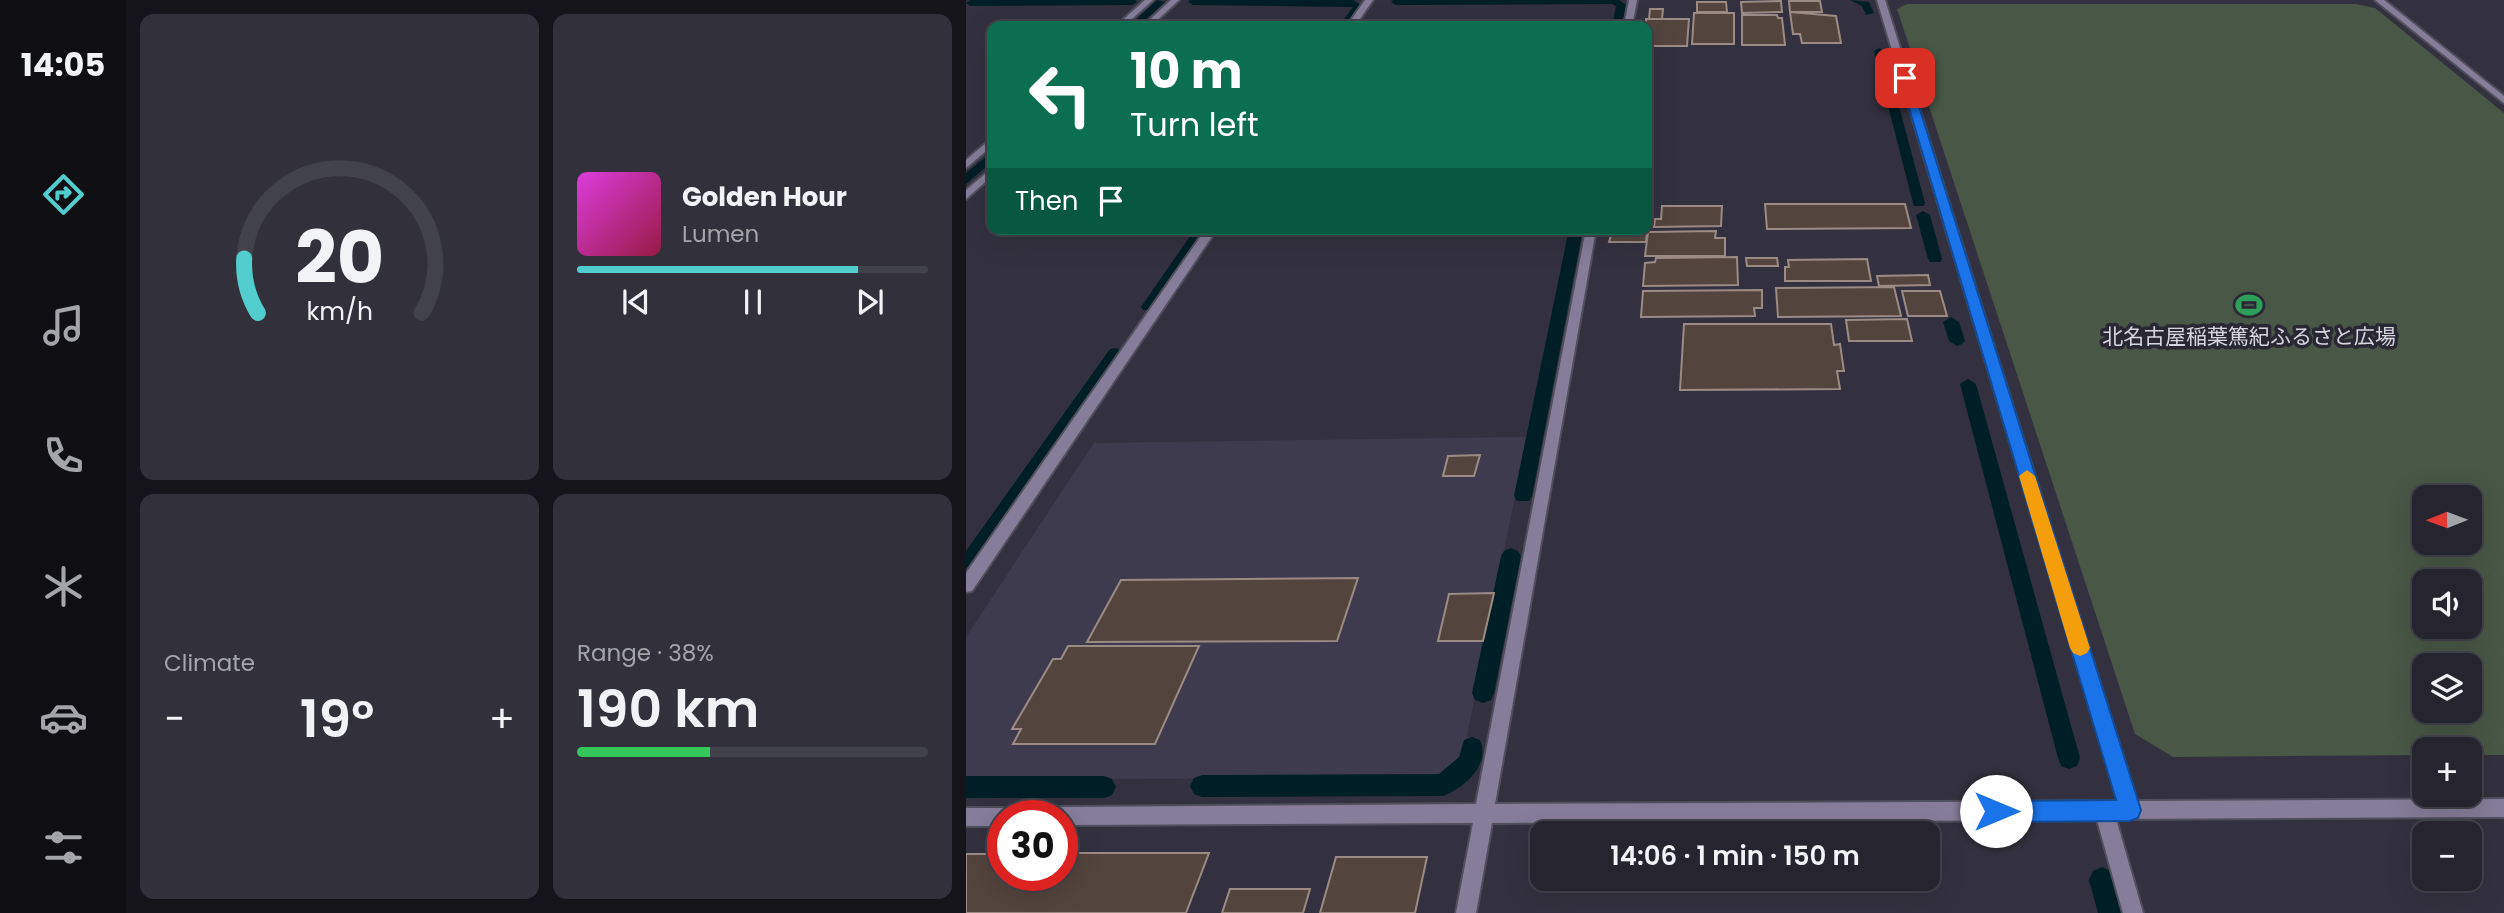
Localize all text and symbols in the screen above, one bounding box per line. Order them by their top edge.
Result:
text: 10 m [1130,37,1243,105]
text: 14:05 [21,42,105,87]
pin [1875,48,1935,108]
icon: left [1015,49,1106,140]
icon: arrive [1886,59,1924,97]
text: Turn left [1130,102,1259,147]
icon: directions [39,170,88,219]
text: Golden Hour [682,179,847,215]
icon: arrive [1092,182,1130,220]
text: Then [1015,183,1078,219]
text: 20 [295,207,384,308]
text: Lumen [682,218,759,250]
icon: previous [617,283,655,321]
icon: pause [734,283,772,321]
icon: next [851,283,889,321]
sports icon: 北名古屋稲葉篤紀ふるさと広場 [2234,290,2264,320]
text: km/h [306,294,373,329]
icon: music [39,301,88,350]
place label: 北名古屋稲葉篤紀ふるさと広場 [2102,322,2396,351]
icon: phone [39,431,88,480]
north arrow [2412,485,2482,555]
map controls [2412,485,2482,891]
icon: climate [39,562,88,611]
button: sound [2412,569,2482,639]
text: Range · 38% [577,637,714,669]
text: Climate [164,647,255,679]
button: layers [2412,653,2482,723]
text: 190 km [577,672,759,745]
text: 19° [300,682,374,755]
text: − [164,692,185,745]
text: + [489,692,515,745]
icon: car [39,693,88,742]
button: + [2412,737,2482,807]
position arrow [1959,774,2033,848]
speed limit sign: 30 [987,800,1078,891]
button: − [2412,821,2482,891]
icon: filters [39,823,88,872]
text: 14:06 · 1 min · 150 m [1610,838,1860,874]

